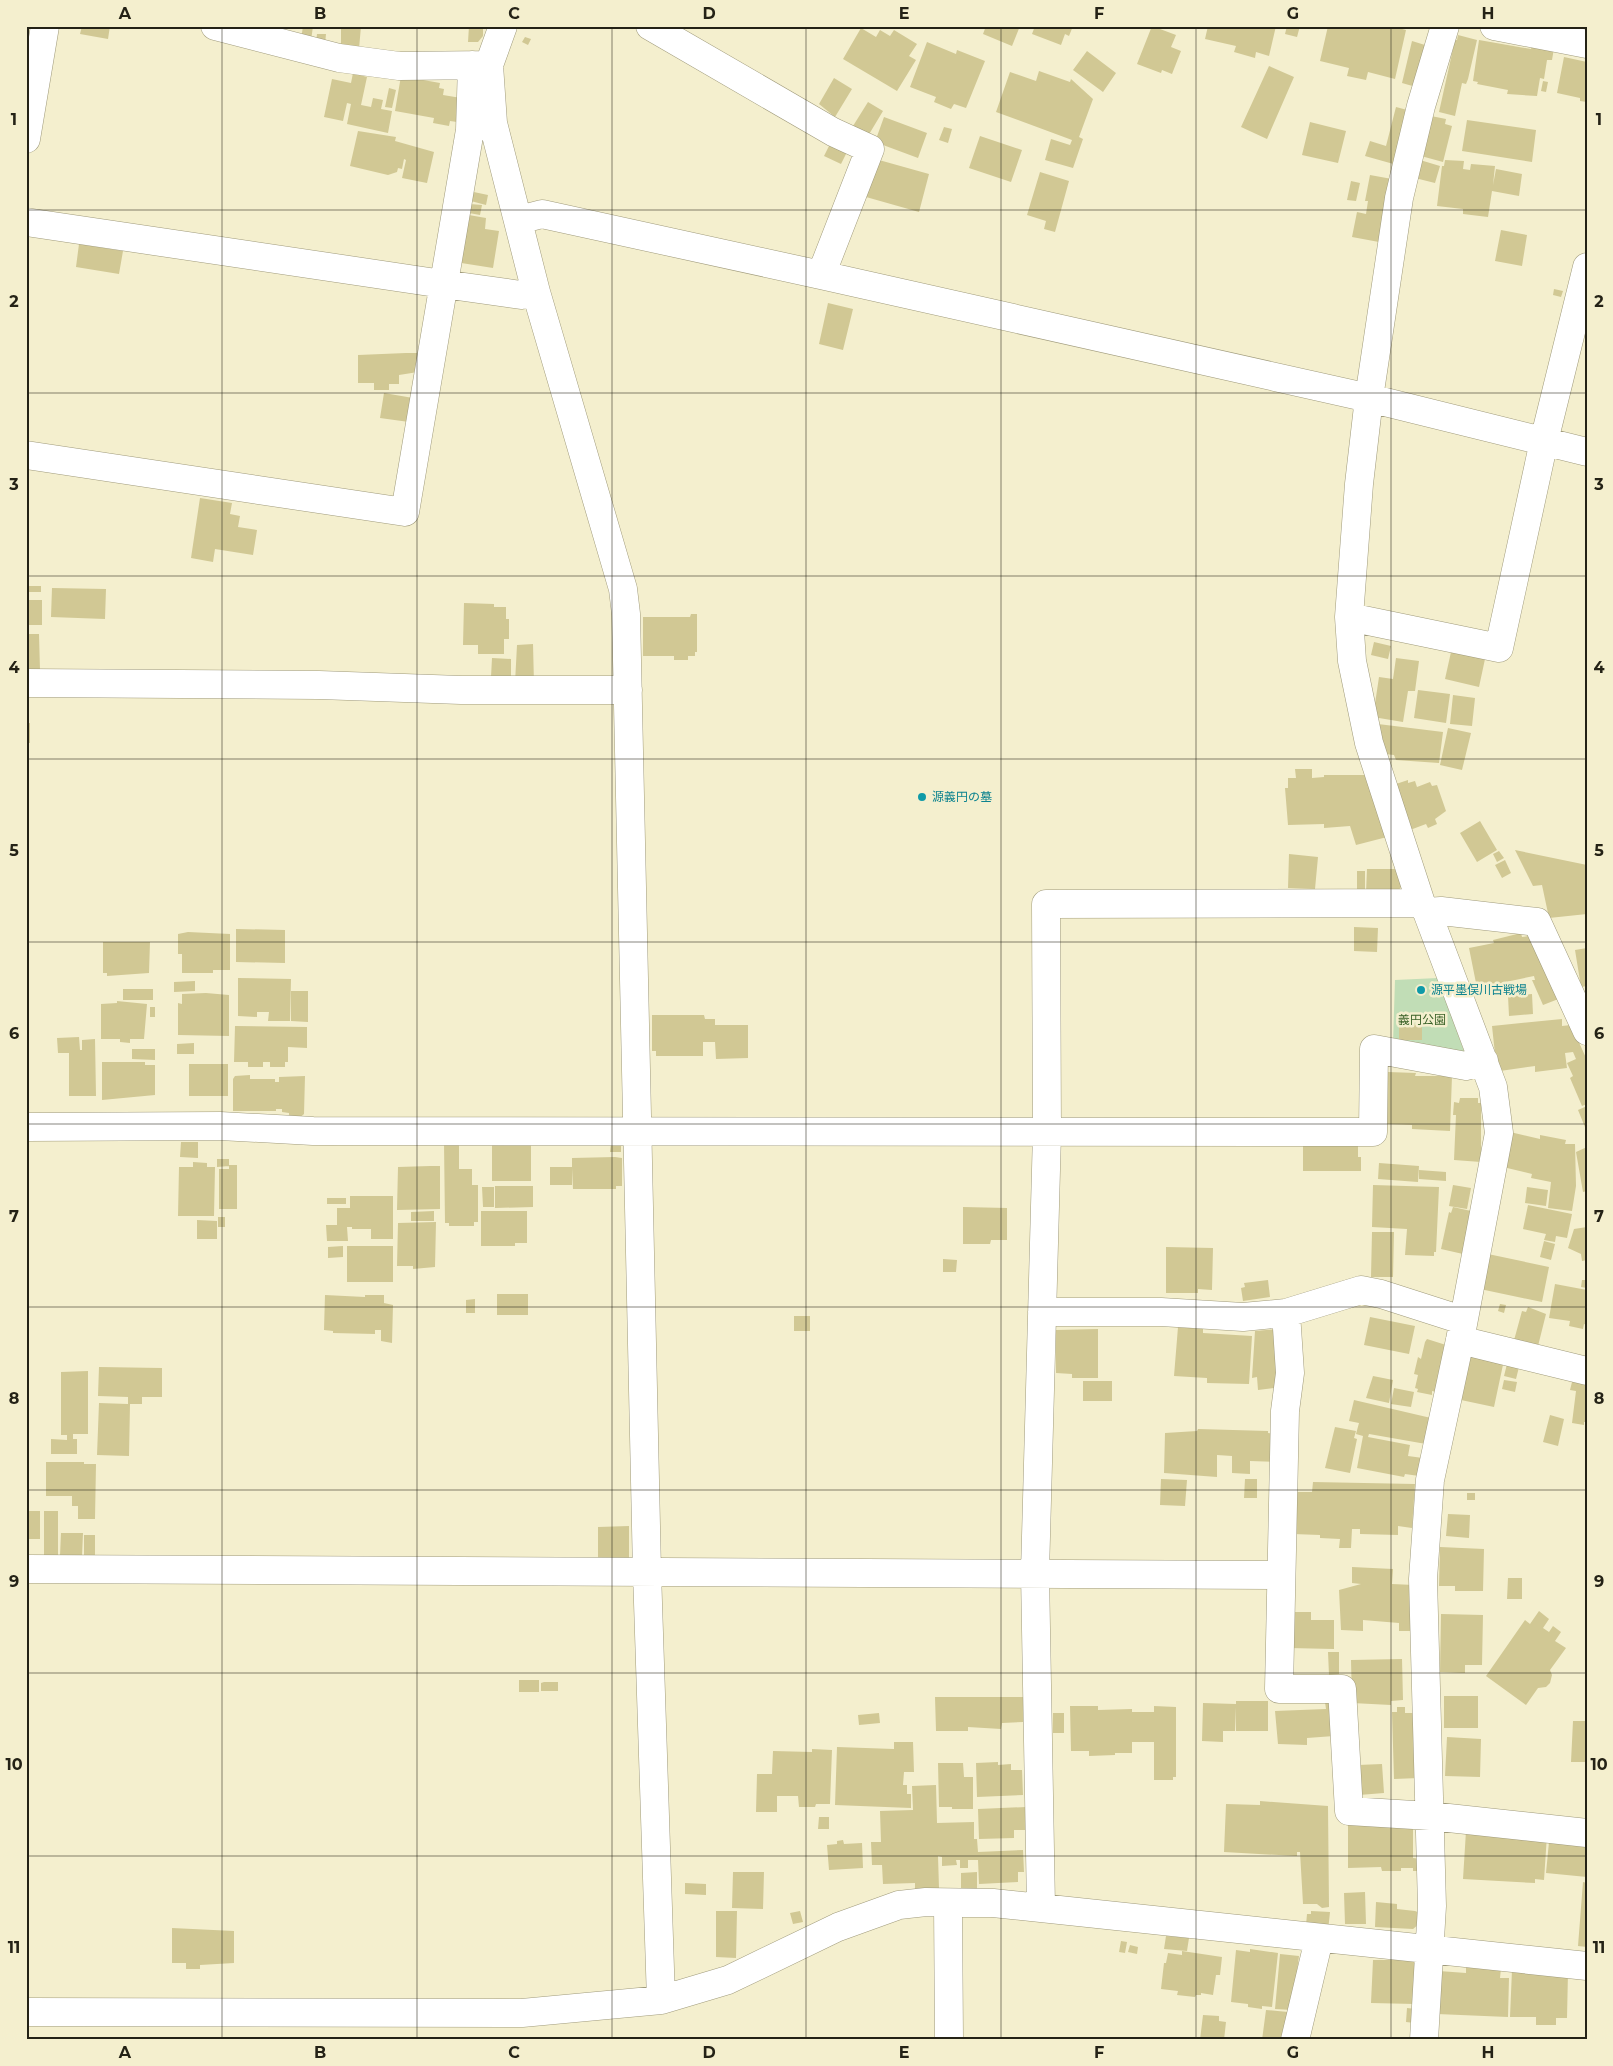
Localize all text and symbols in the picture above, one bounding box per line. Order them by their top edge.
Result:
text: A [118,4,132,23]
text: B [314,4,326,23]
text: C [508,4,520,23]
text: D [702,4,716,23]
text: E [899,4,909,23]
text: F [1094,4,1104,23]
text: G [1287,4,1299,23]
text: H [1482,4,1494,23]
text: 1 [11,110,17,129]
text: 1 [1596,110,1602,129]
text: 2 [9,292,19,311]
text: 2 [1594,292,1604,311]
text: 3 [8,475,19,494]
text: 3 [1593,475,1604,494]
text: 4 [8,658,20,677]
text: 4 [1593,658,1605,677]
place label: 源義円の墓 [932,789,992,804]
marker: 源義円の墓 [916,791,928,803]
text: 5 [9,841,19,860]
text: 5 [1594,841,1604,860]
place label: 源平墨俣川古戦場 [1431,982,1527,997]
marker: 源平墨俣川古戦場 [1415,984,1427,996]
park label: 義円公園 [1398,1012,1446,1027]
text: 6 [9,1024,19,1043]
text: 6 [1594,1024,1604,1043]
text: 7 [9,1207,19,1226]
text: 7 [1594,1207,1604,1226]
text: 8 [9,1389,19,1408]
text: 8 [1594,1389,1604,1408]
text: 9 [9,1572,19,1591]
text: 9 [1594,1572,1604,1591]
text: 10 [5,1755,23,1774]
text: 10 [1590,1755,1608,1774]
text: 11 [8,1938,20,1957]
text: 11 [1593,1938,1605,1957]
text: A [118,2043,132,2062]
text: B [314,2043,326,2062]
text: C [508,2043,520,2062]
text: D [702,2043,716,2062]
text: E [899,2043,909,2062]
text: F [1094,2043,1104,2062]
text: G [1287,2043,1299,2062]
text: H [1482,2043,1494,2062]

